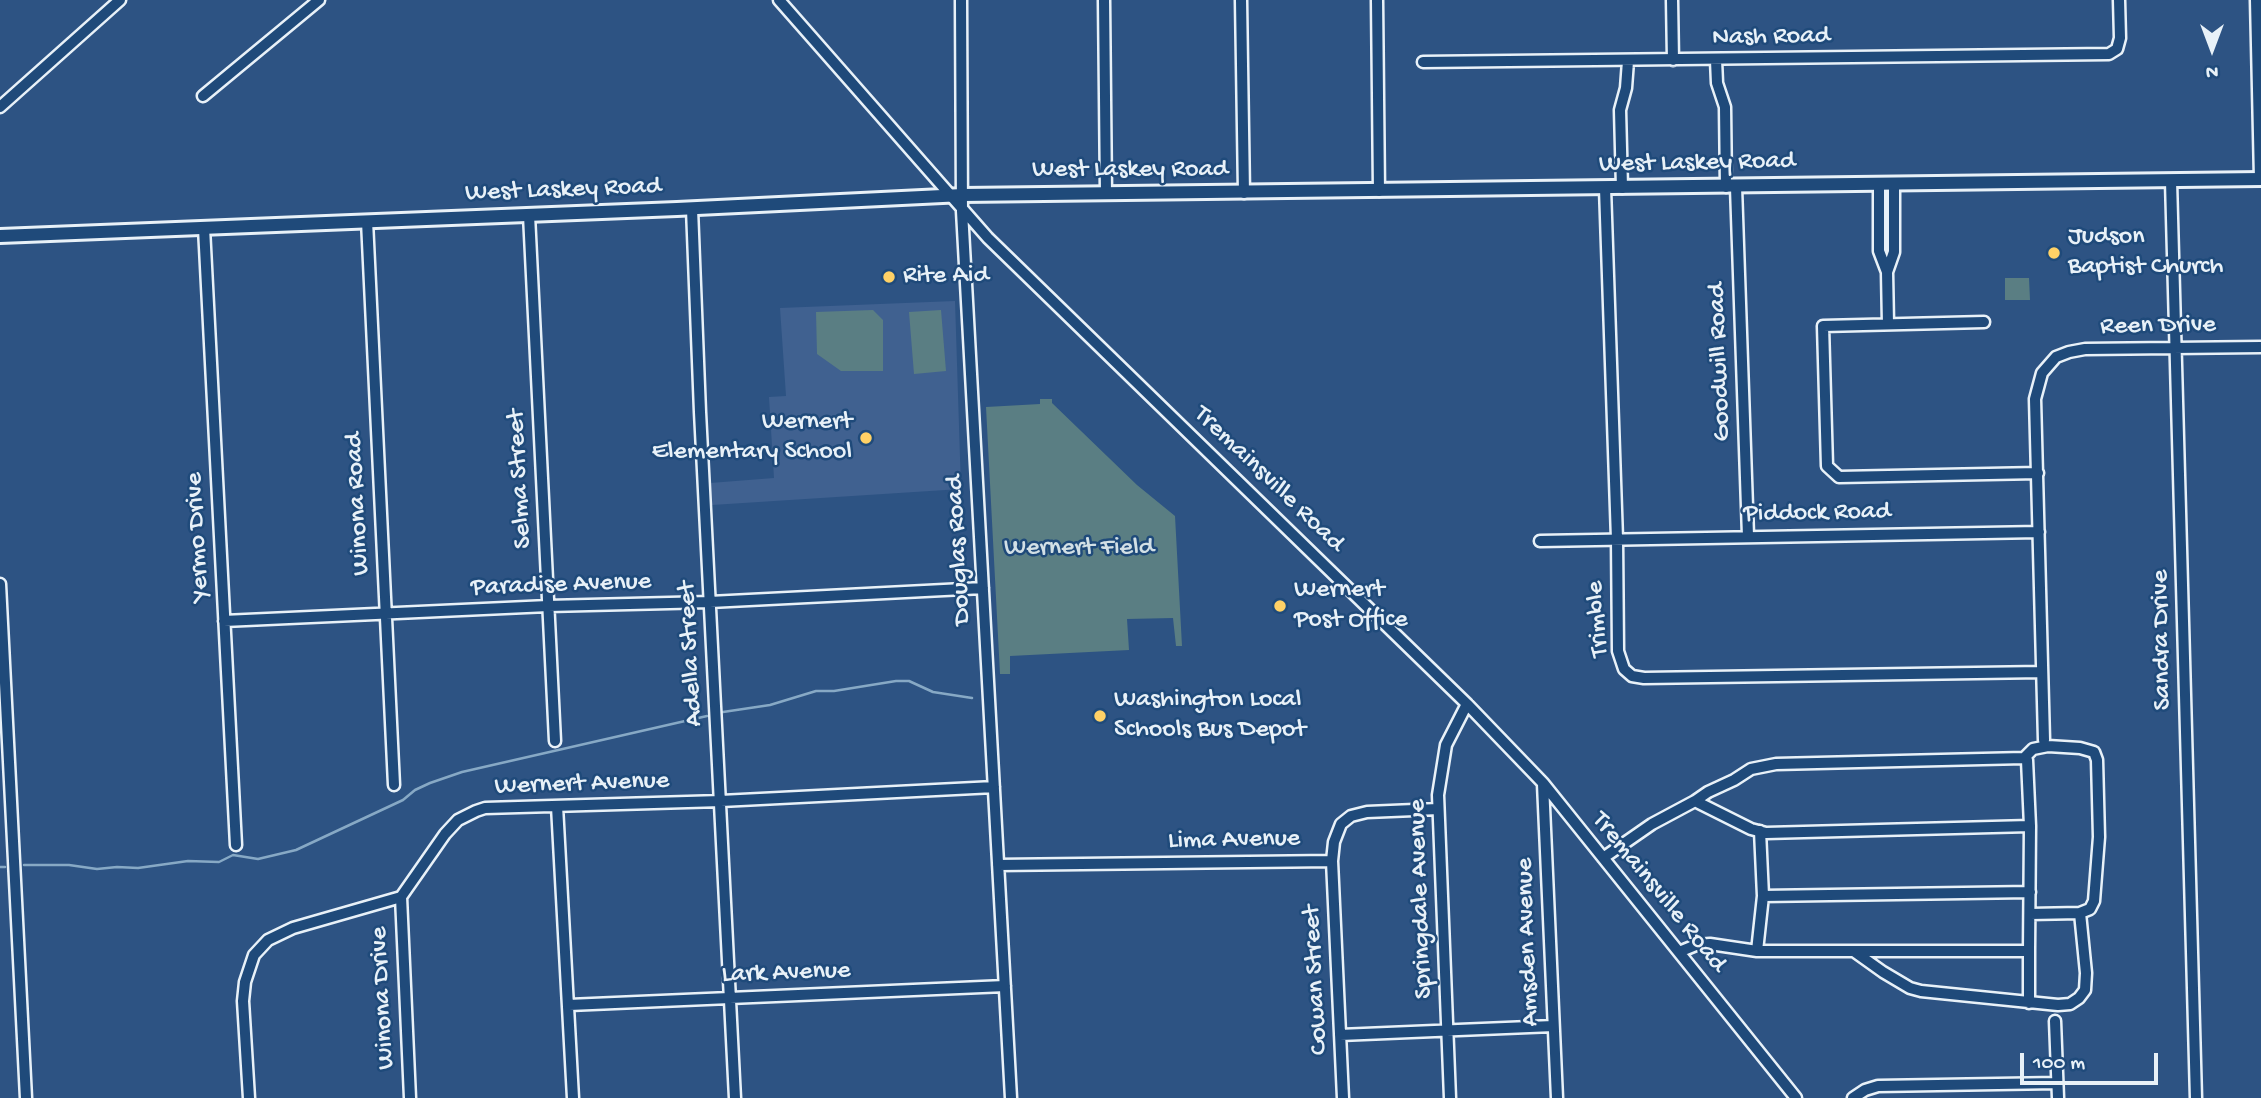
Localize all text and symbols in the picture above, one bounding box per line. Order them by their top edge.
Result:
north arrow [2177,14,2247,84]
street label: Nash Road [1712,21,1830,55]
text: N [2206,59,2218,82]
street label: West Laskey Road [1599,147,1795,181]
street label: West Laskey Road [1032,155,1228,187]
street label: West Laskey Road [464,172,662,210]
place label: Judson Baptist Church [2068,222,2223,284]
marker: Judson Baptist Church [2046,245,2062,261]
place label: Rite Aid [903,261,989,293]
marker: Rite Aid [881,269,897,285]
street label: Goodwill Road [1703,282,1739,442]
street label: Reen Drive [2100,310,2216,344]
street label: Tremainsville Road [1186,400,1350,560]
place label: Wernert Elementary School [652,407,852,468]
street label: Selma Street [502,408,540,550]
marker: Wernert Elementary School [858,430,874,446]
street label: Winona Road [340,432,378,576]
street label: Yermo Drive [180,472,218,602]
street label: Douglas Road [940,474,980,626]
street label: Piddock Road [1743,497,1891,531]
park label: Wernert Field [1004,533,1154,565]
street label: Paradise Avenue [470,567,652,605]
street label: Sandra Drive [2146,569,2180,711]
place label: Wernert Post Office [1294,575,1408,636]
street label: Trimble [1581,580,1617,658]
street label: Adella Street [673,581,711,727]
marker: Wernert Post Office [1272,598,1288,614]
place label: Washington Local Schools Bus Depot [1114,685,1306,746]
marker: Washington Local Schools Bus Depot [1092,708,1108,724]
street label: Wernert Avenue [494,766,670,804]
street label: Springdale Avenue [1403,799,1441,999]
street label: Tremainsville Road [1584,806,1732,980]
street label: Lima Avenue [1168,824,1300,858]
street label: Amsden Avenue [1510,857,1548,1027]
street label: Cowan Street [1297,904,1337,1056]
street label: Winona Drive [365,926,403,1070]
street label: Lark Avenue [721,956,851,992]
scale bar [2023,1038,2161,1082]
text: 100 m [2033,1052,2085,1077]

